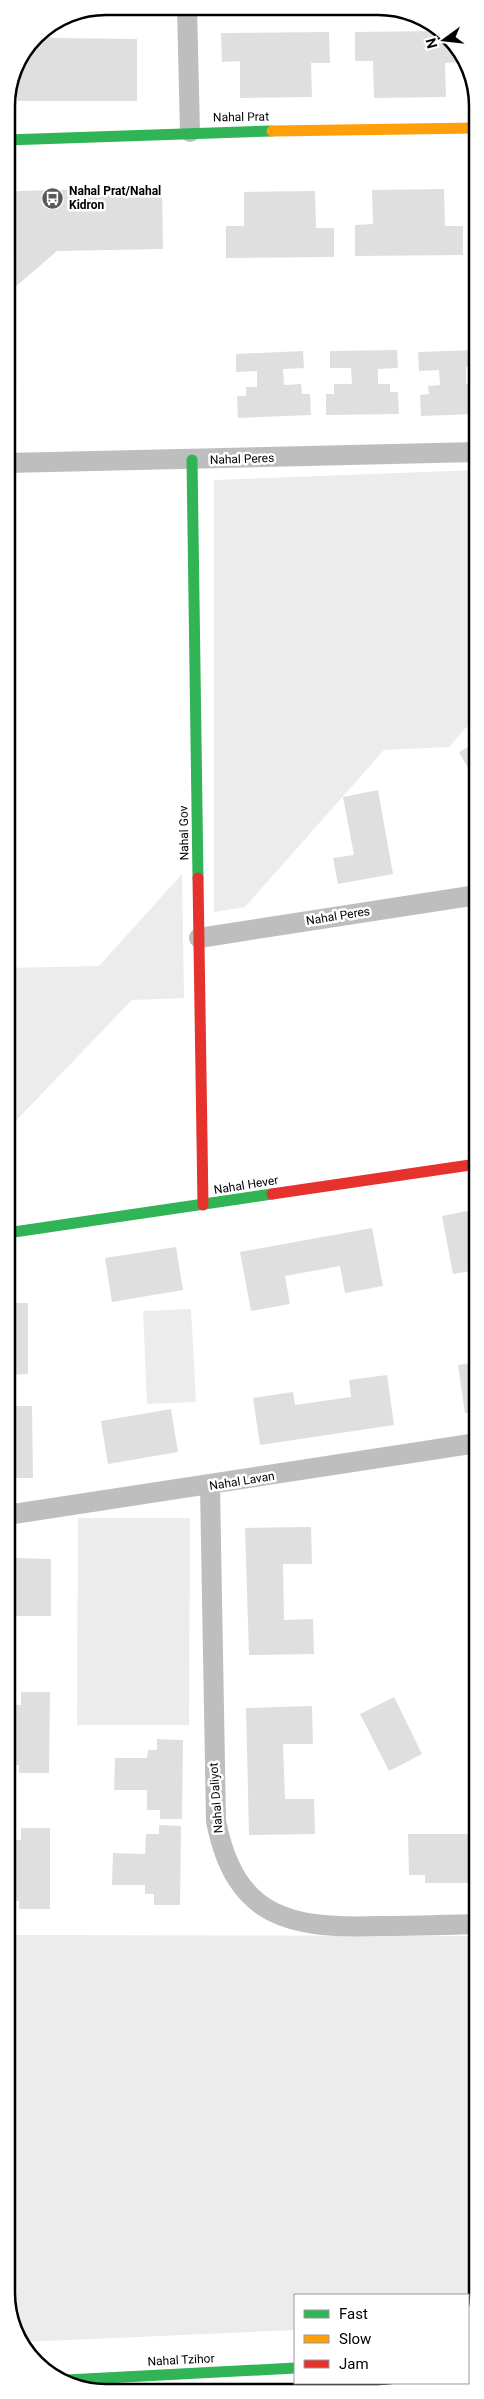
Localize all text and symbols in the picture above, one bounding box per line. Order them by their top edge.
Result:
north arrow [419,15,469,65]
text: N [422,37,440,50]
street label: Nahal Prat [213,110,269,124]
place label: Nahal Prat/Nahal Kidron [69,184,161,212]
bus stop icon: Nahal Prat/Nahal Kidron [41,186,65,210]
street label: Nahal Peres [210,451,274,467]
street label: Nahal Gov [177,805,191,861]
street label: Nahal Peres [305,904,371,928]
street label: Nahal Hever [213,1173,279,1197]
street label: Nahal Lavan [208,1469,276,1493]
street label: Nahal Daliyot [207,1762,225,1834]
legend [294,2294,469,2384]
text: Fast [339,2305,368,2323]
text: Slow [339,2330,371,2348]
street label: Nahal Tzihor [147,2351,215,2369]
text: Jam [339,2355,369,2373]

